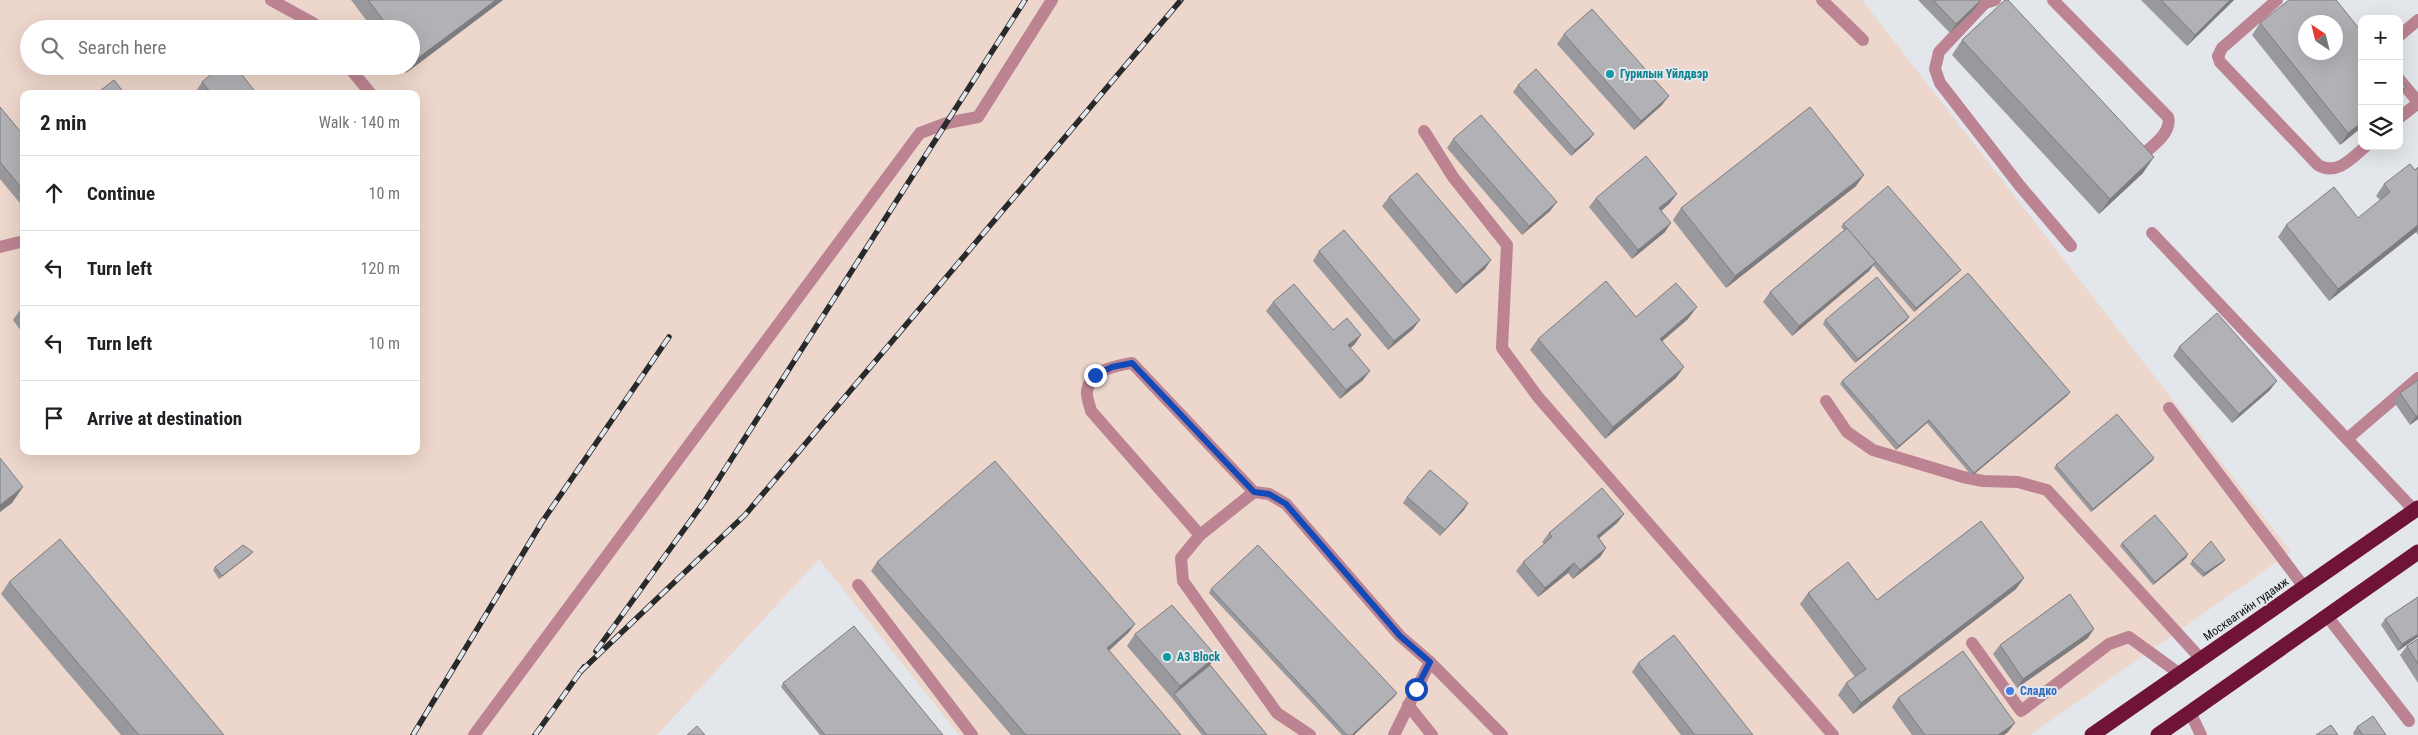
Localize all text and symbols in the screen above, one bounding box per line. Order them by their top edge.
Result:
north arrow [2298,15,2343,60]
map controls [2358,15,2403,150]
button: + [2358,15,2403,60]
search box [20,20,420,75]
icon: search [38,34,66,62]
text: Search here [78,36,166,59]
button: − [2358,60,2403,105]
place label: Гурилын Үйлдвэр [1620,67,1708,81]
marker: Гурилын Үйлдвэр [1604,68,1616,80]
button: layers [2358,105,2403,150]
text: 2 min [40,111,87,135]
text: Walk · 140 m [319,113,400,132]
icon: ahead [40,179,68,207]
text: Continue [87,182,155,205]
text: 10 m [368,184,400,203]
icon: left [40,254,68,282]
text: Turn left [87,257,152,280]
text: 120 m [361,259,400,278]
icon: left [40,329,68,357]
text: Turn left [87,332,152,355]
text: 10 m [368,334,400,353]
route end [1084,364,1107,387]
icon: arrive [40,404,68,432]
text: Arrive at destination [87,407,242,430]
street label: Москвагийн гудамж [2201,574,2291,644]
place label: A3 Block [1177,650,1220,664]
marker: A3 Block [1161,651,1173,663]
route start [1405,678,1428,701]
place label: Сладко [2020,684,2057,698]
marker: Сладко [2004,685,2016,697]

